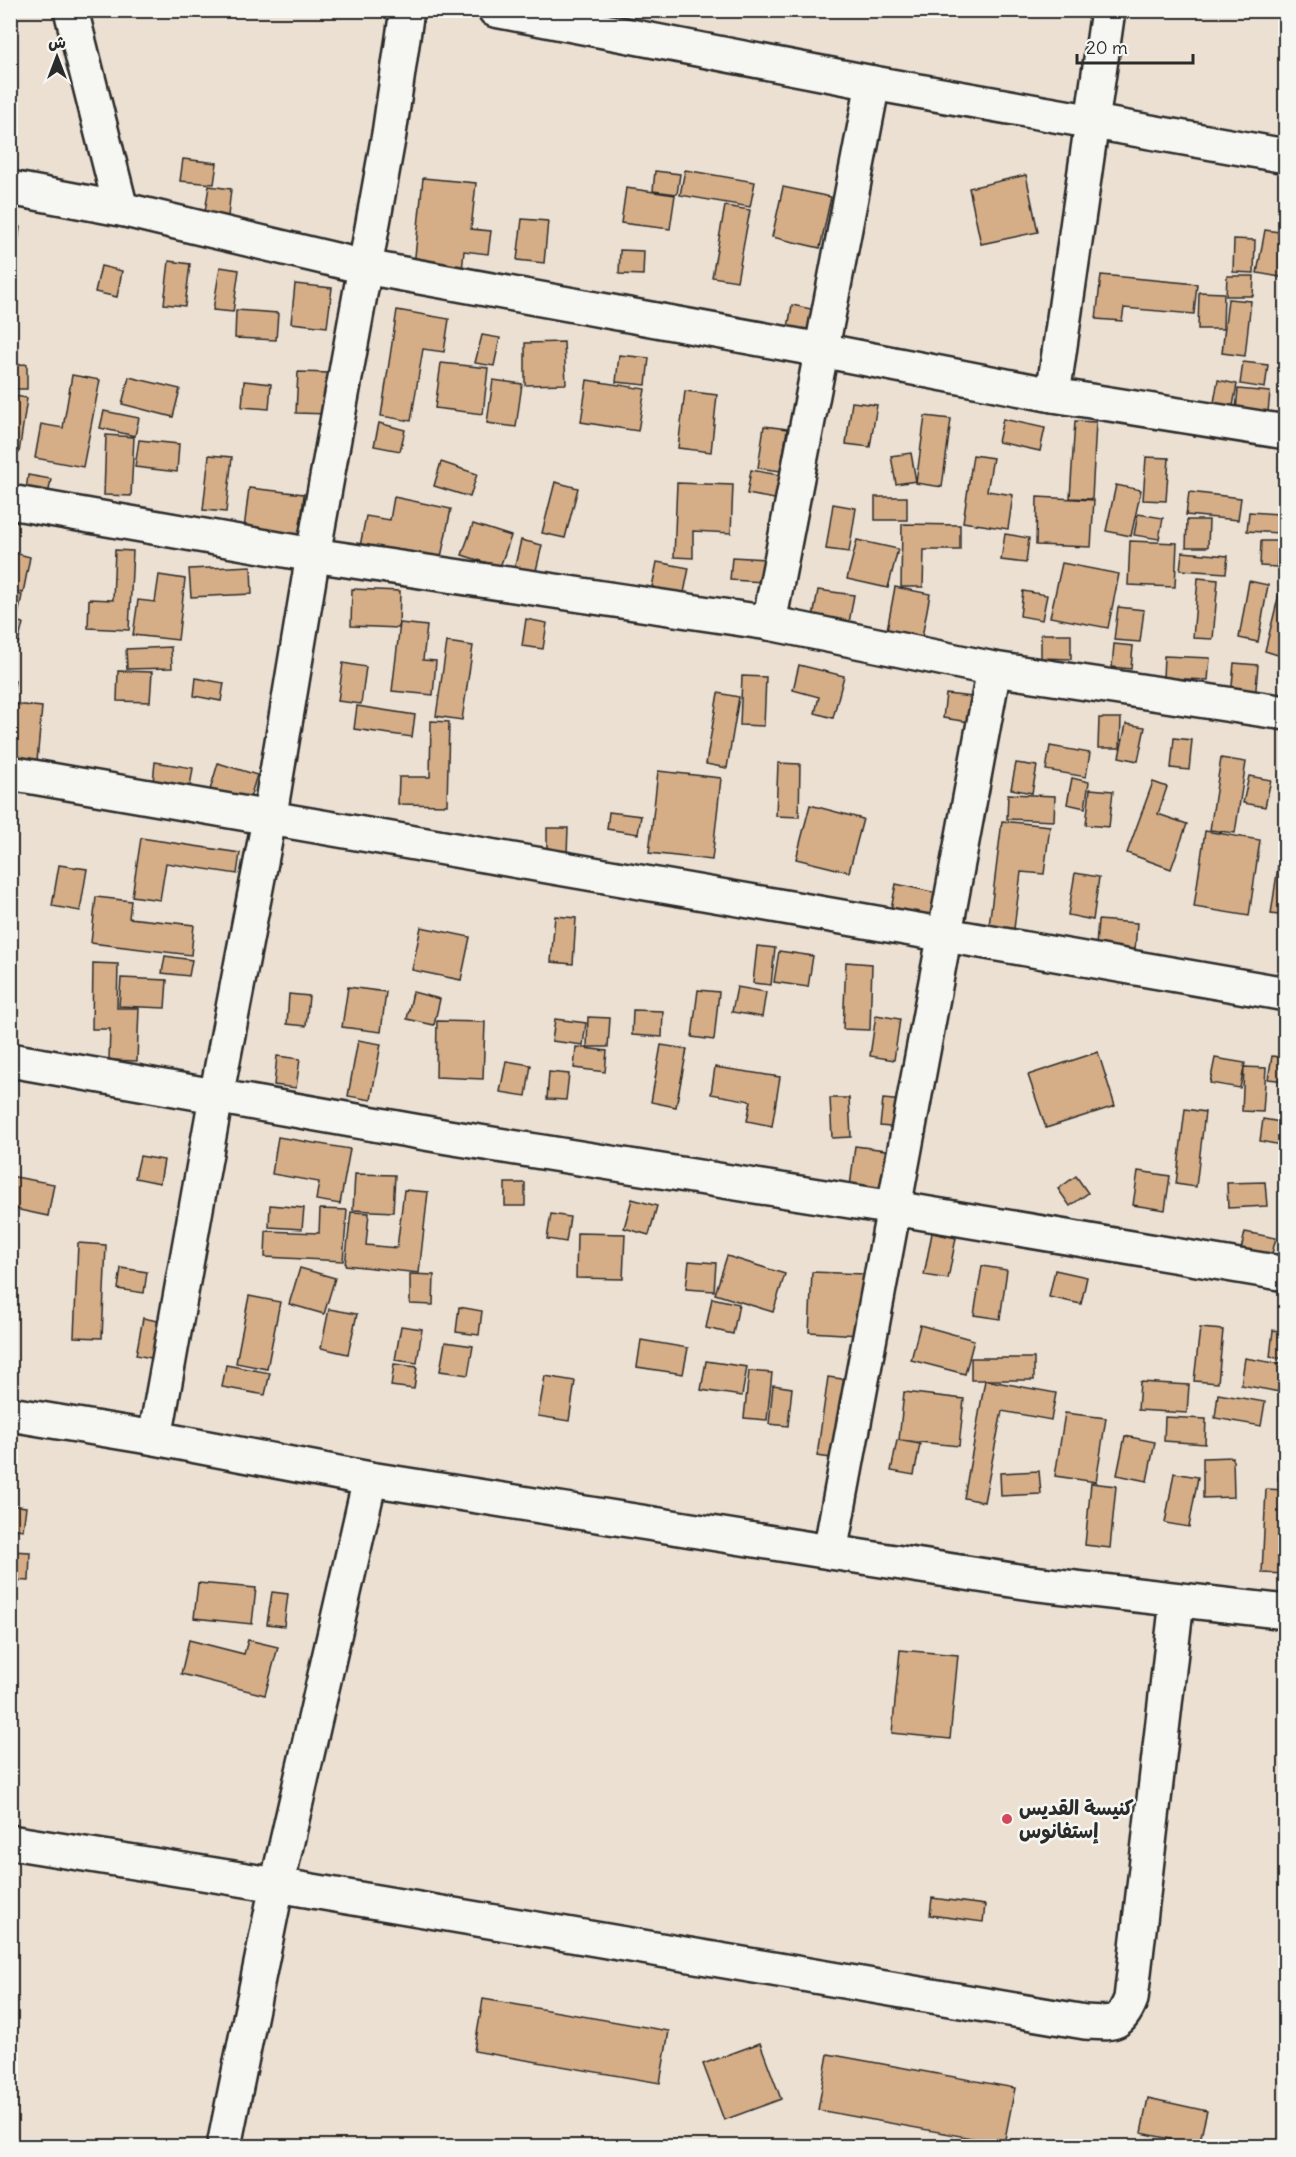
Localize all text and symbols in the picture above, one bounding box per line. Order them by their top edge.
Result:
north arrow [27,27,87,87]
scale bar [1077,27,1192,65]
text: ش [48,32,66,52]
text: 20 m [1086,36,1128,59]
place label: كنيسة القديس إستفانوس [1019,1795,1134,1844]
marker: كنيسة القديس إستفانوس [1000,1812,1014,1826]

